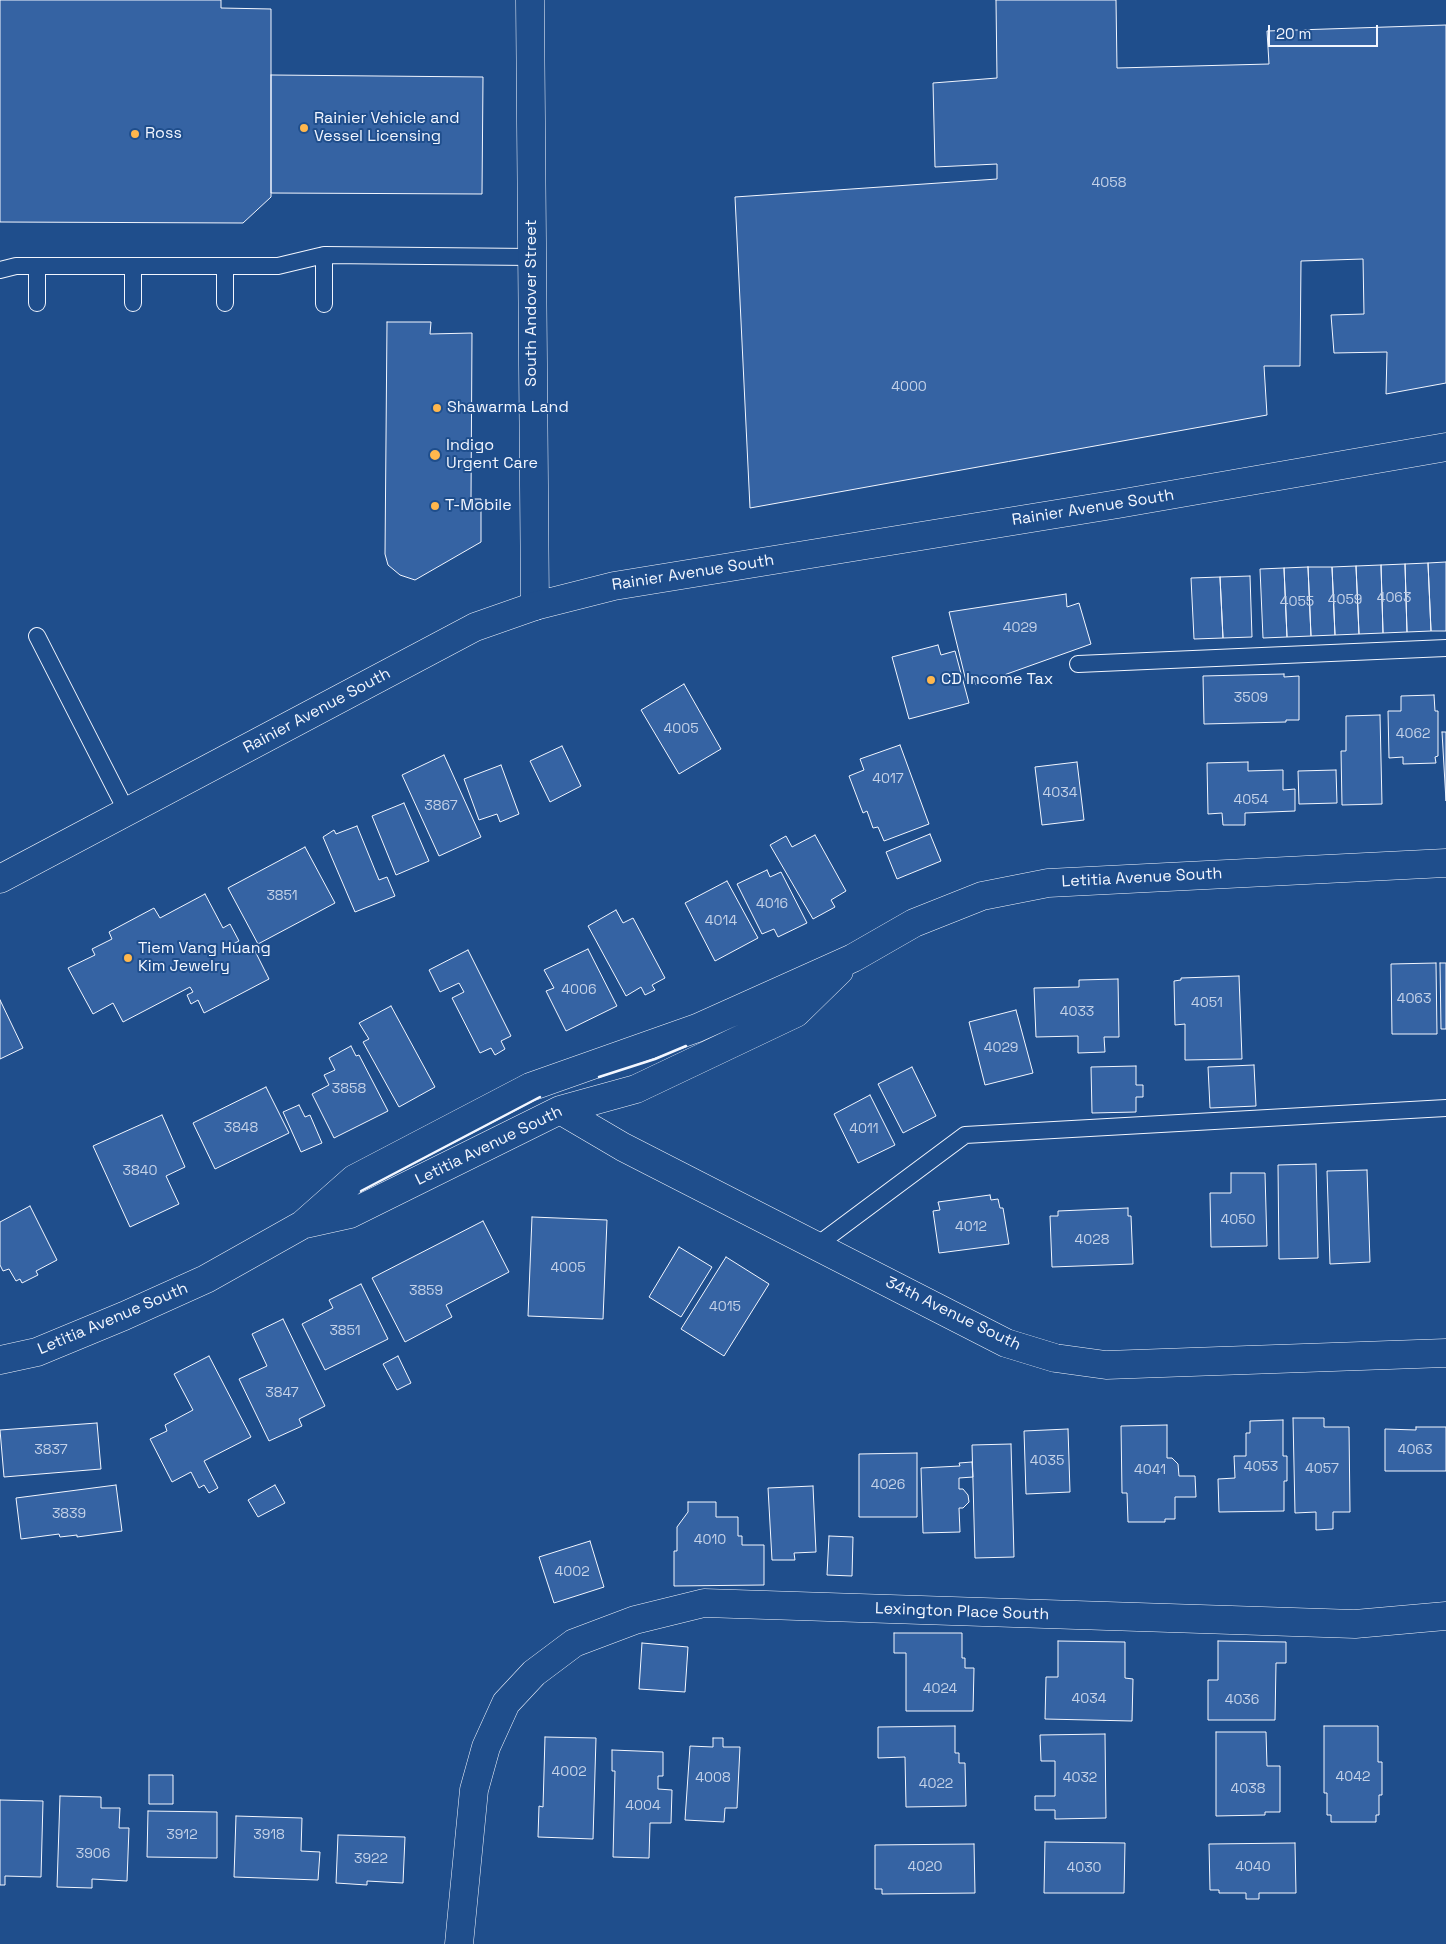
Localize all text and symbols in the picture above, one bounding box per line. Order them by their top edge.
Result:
scale bar [1271,15,1381,47]
text: 20 m [1276,24,1311,43]
place label: Rainier Vehicle and Vessel Licensing [314,109,459,147]
marker: Rainier Vehicle and Vessel Licensing [298,122,310,134]
place label: Ross [145,124,182,144]
marker: Ross [129,128,141,140]
house number: 4058 [1092,175,1126,191]
street label: South Andover Street [522,219,542,387]
house number: 4000 [891,379,927,395]
place label: Shawarma Land [447,398,569,418]
marker: Shawarma Land [431,402,443,414]
place label: Indigo Urgent Care [446,436,538,474]
marker: Indigo Urgent Care [428,448,442,462]
street label: Rainier Avenue South [1011,486,1175,530]
place label: T-Mobile [445,496,512,516]
marker: T-Mobile [429,500,441,512]
street label: Rainier Avenue South [611,551,775,595]
house number: 4063 [1377,590,1411,606]
house number: 4059 [1328,592,1362,608]
house number: 4055 [1280,594,1314,610]
house number: 4029 [1003,620,1037,636]
street label: Rainier Avenue South [240,664,394,758]
place label: CD Income Tax [941,670,1053,690]
marker: CD Income Tax [925,674,937,686]
house number: 3509 [1234,690,1268,706]
house number: 4005 [663,721,699,737]
house number: 4062 [1396,726,1430,742]
house number: 4017 [872,771,904,787]
house number: 4034 [1043,785,1077,801]
house number: 4054 [1234,792,1268,808]
house number: 3867 [424,798,458,814]
street label: Letitia Avenue South [1061,864,1223,892]
house number: 3851 [266,888,298,904]
house number: 4016 [756,896,788,912]
house number: 4014 [705,913,737,929]
place label: Tiem Vang Huang Kim Jewelry [138,939,271,977]
marker: Tiem Vang Huang Kim Jewelry [122,952,134,964]
house number: 4006 [561,982,597,998]
house number: 4063 [1397,991,1431,1007]
house number: 4051 [1191,995,1223,1011]
house number: 4033 [1060,1004,1094,1020]
house number: 4029 [984,1040,1018,1056]
house number: 3858 [332,1081,366,1097]
street label: Letitia Avenue South [412,1102,566,1190]
house number: 3848 [224,1120,258,1136]
house number: 4011 [849,1121,879,1137]
house number: 3840 [123,1163,157,1179]
house number: 4050 [1220,1212,1256,1228]
house number: 4012 [955,1219,987,1235]
house number: 4028 [1075,1232,1109,1248]
house number: 4005 [550,1260,586,1276]
street label: 34th Avenue South [882,1273,1024,1355]
street label: Letitia Avenue South [35,1279,191,1359]
house number: 3859 [409,1283,443,1299]
house number: 4015 [709,1299,741,1315]
house number: 3851 [329,1323,361,1339]
house number: 3847 [265,1385,299,1401]
house number: 3837 [34,1442,68,1458]
house number: 4063 [1398,1442,1432,1458]
house number: 4035 [1030,1453,1064,1469]
house number: 4053 [1244,1459,1278,1475]
house number: 4057 [1305,1461,1339,1477]
house number: 4041 [1134,1462,1166,1478]
house number: 4026 [871,1477,905,1493]
house number: 3839 [52,1506,86,1522]
house number: 4010 [694,1532,726,1548]
house number: 4002 [554,1564,590,1580]
street label: Lexington Place South [875,1599,1049,1625]
house number: 4024 [923,1681,957,1697]
house number: 4034 [1072,1691,1106,1707]
house number: 4036 [1225,1692,1259,1708]
house number: 4002 [551,1764,587,1780]
house number: 4042 [1336,1769,1370,1785]
house number: 4008 [695,1770,731,1786]
house number: 4032 [1063,1770,1097,1786]
house number: 4022 [919,1776,953,1792]
house number: 4038 [1231,1781,1265,1797]
house number: 4004 [625,1798,661,1814]
house number: 3912 [166,1827,198,1843]
house number: 3918 [253,1827,285,1843]
house number: 3906 [76,1846,110,1862]
house number: 3922 [354,1851,388,1867]
house number: 4020 [907,1859,943,1875]
house number: 4040 [1235,1859,1271,1875]
house number: 4030 [1066,1860,1102,1876]

